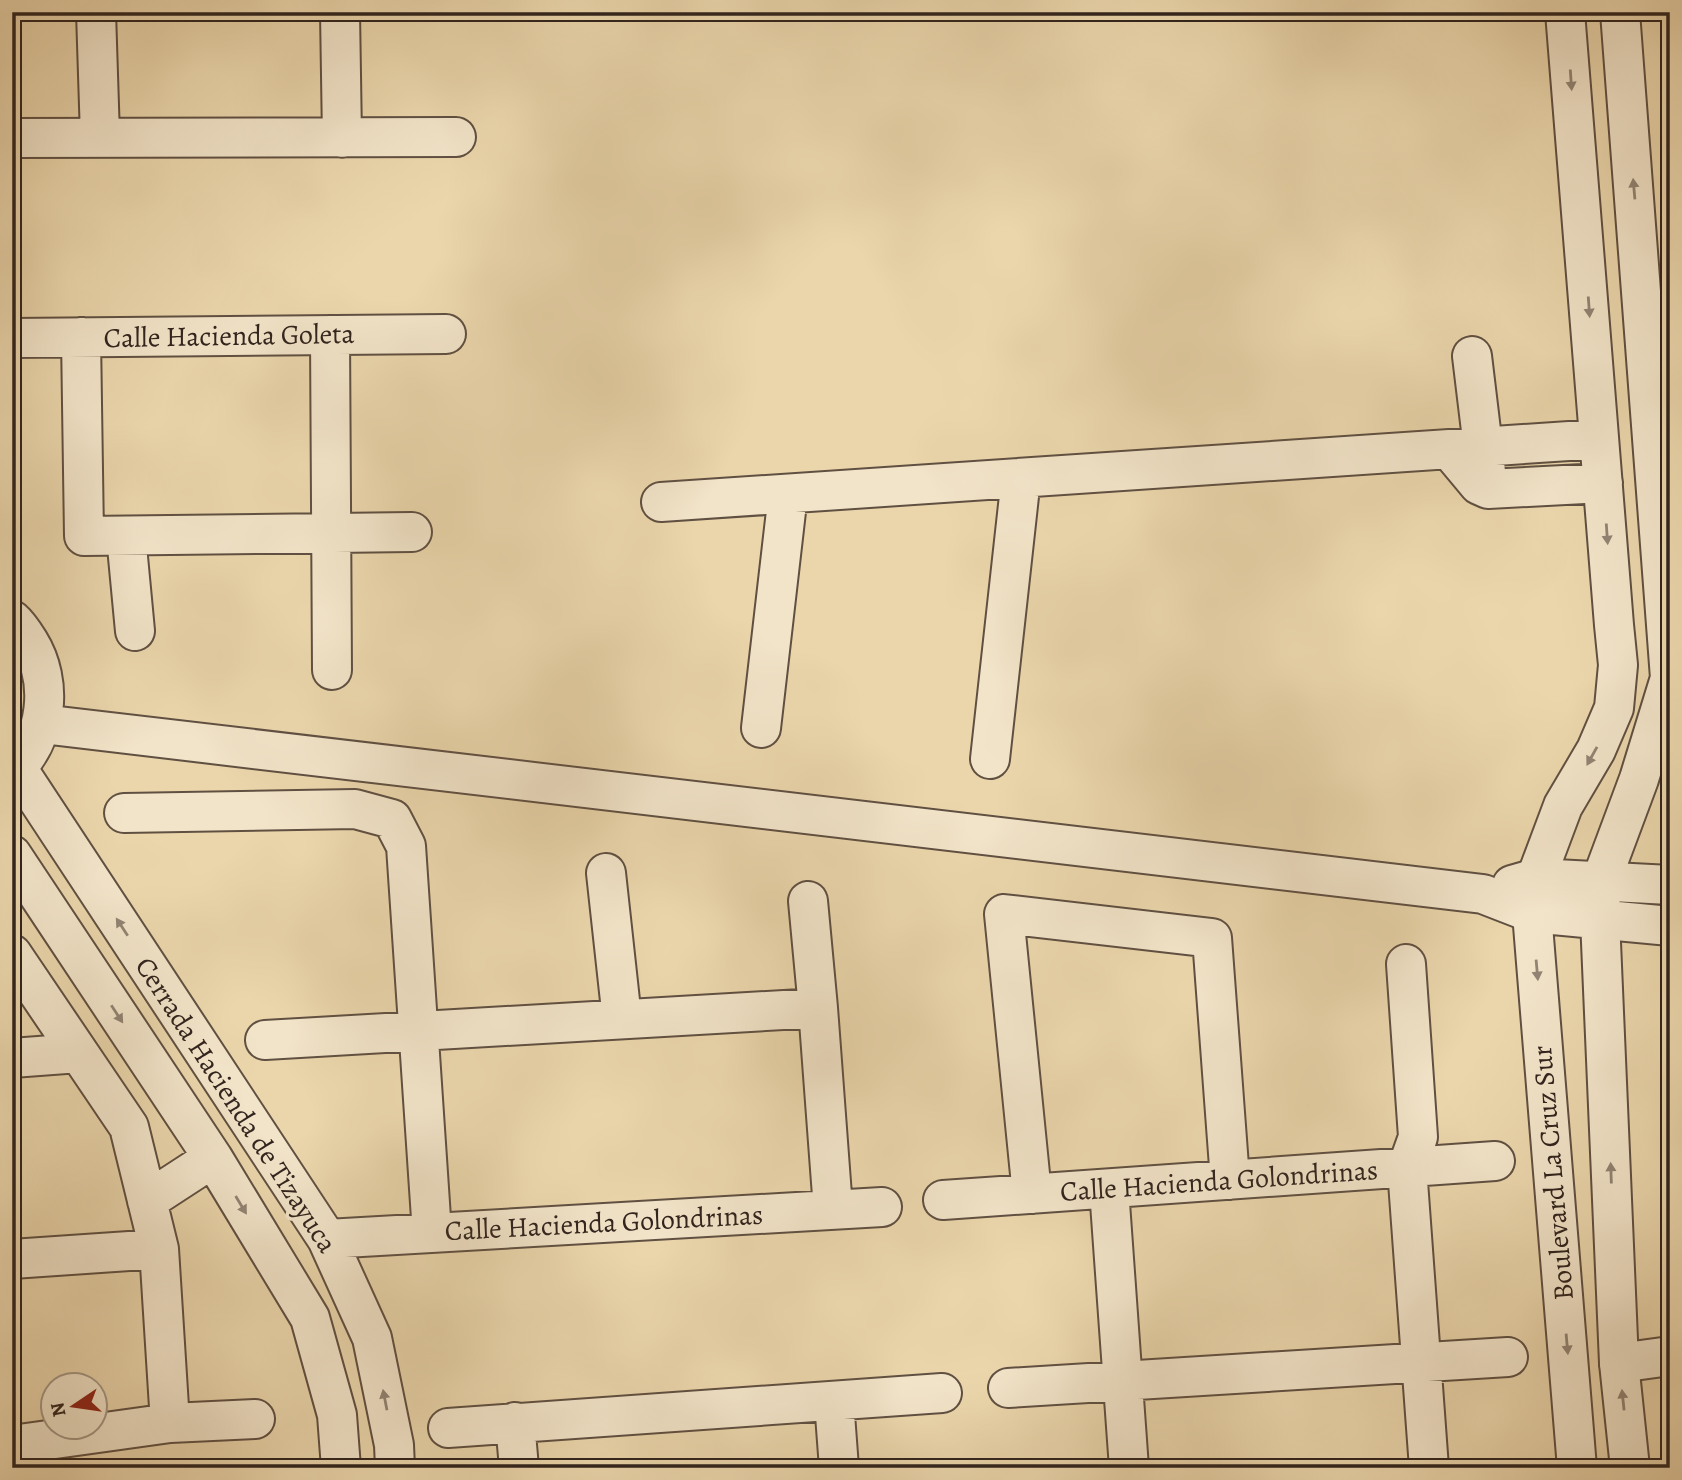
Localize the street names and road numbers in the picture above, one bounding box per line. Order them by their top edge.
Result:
street label: Calle Hacienda Goleta [103,315,355,357]
street label: Cerrada Hacienda de Tizayuca [126,950,346,1260]
street label: Boulevard La Cruz Sur [1523,1044,1583,1302]
street label: Calle Hacienda Golondrinas [1059,1151,1379,1211]
street label: Calle Hacienda Golondrinas [444,1196,764,1250]

